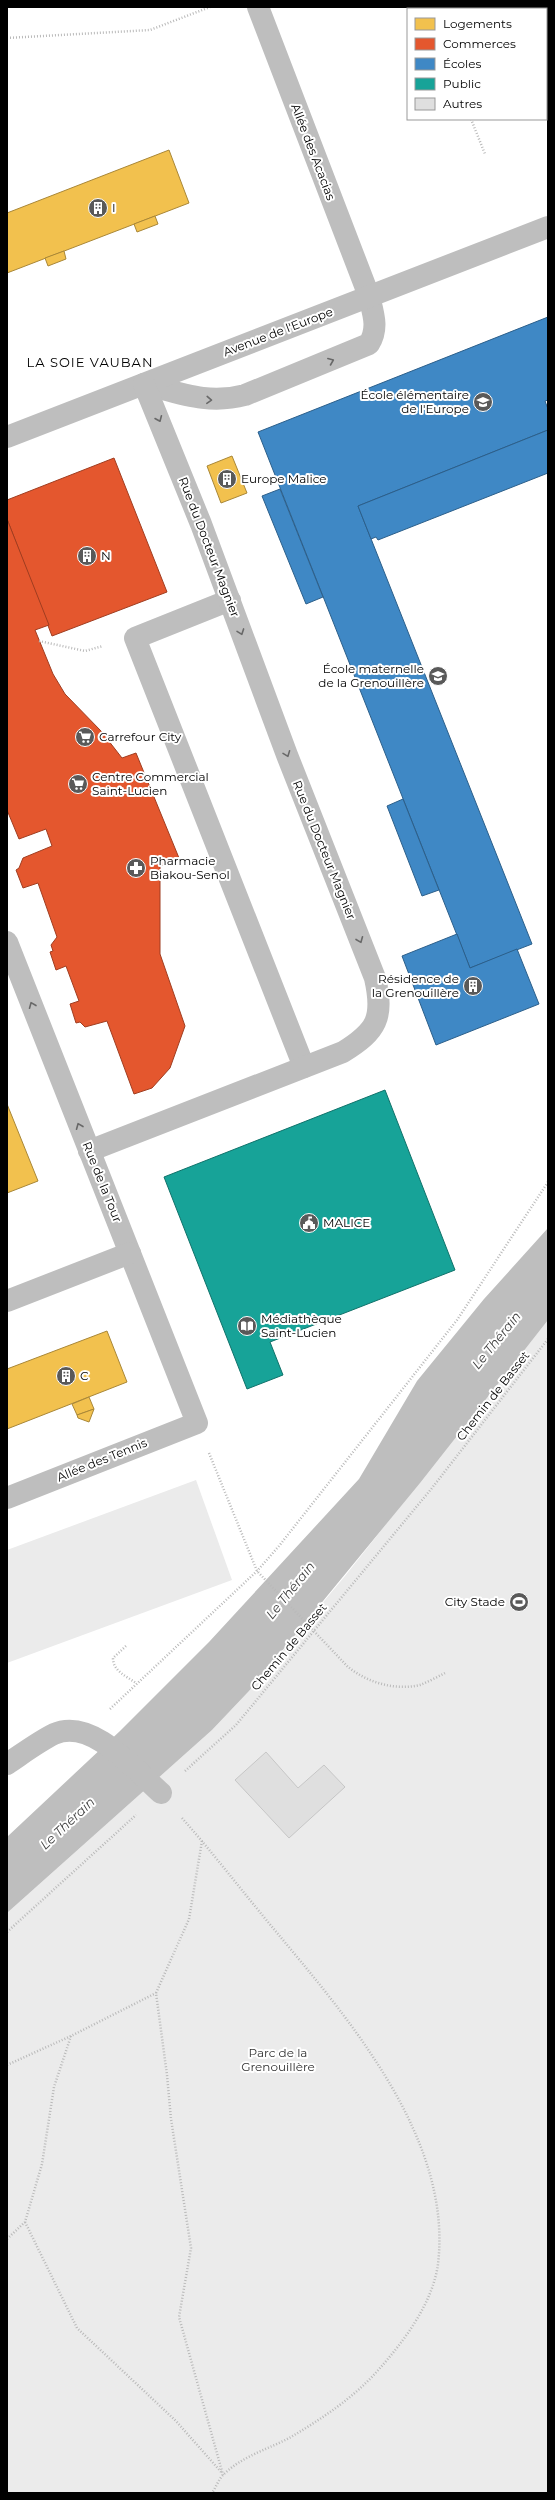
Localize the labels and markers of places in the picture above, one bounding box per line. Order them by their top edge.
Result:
building icon: I [87,197,109,219]
place label: I [112,200,116,215]
place label: École élémentaire de l'Europe [361,387,469,416]
school or university icon: École élémentaire de l'Europe [472,391,494,413]
building icon: Europe Malice [216,468,238,490]
place label: Europe Malice [241,471,327,486]
building icon: N [76,545,98,567]
place label: N [101,548,111,563]
place label: École maternelle de la Grenouillère [318,661,424,690]
school or university icon: École maternelle de la Grenouillère [427,665,449,687]
supermarket icon: Carrefour City [74,726,96,748]
place label: Carrefour City [99,729,182,744]
place label: Centre Commercial Saint-Lucien [92,769,209,798]
supermarket icon: Centre Commercial Saint-Lucien [67,773,89,795]
place label: Pharmacie Biakou-Senol [150,853,230,882]
pharmacy icon: Pharmacie Biakou-Senol [125,857,147,879]
place label: Résidence de la Grenouillère [372,971,459,1000]
building icon: Résidence de la Grenouillère [462,975,484,997]
public building icon: MALICE [298,1212,320,1234]
place label: MALICE [323,1215,370,1230]
place label: Médiathèque Saint-Lucien [261,1311,342,1340]
library icon: Médiathèque Saint-Lucien [236,1315,258,1337]
building icon: C [55,1365,77,1387]
place label: C [80,1368,89,1383]
sports icon: City Stade [508,1591,530,1613]
place label: City Stade [445,1594,505,1609]

